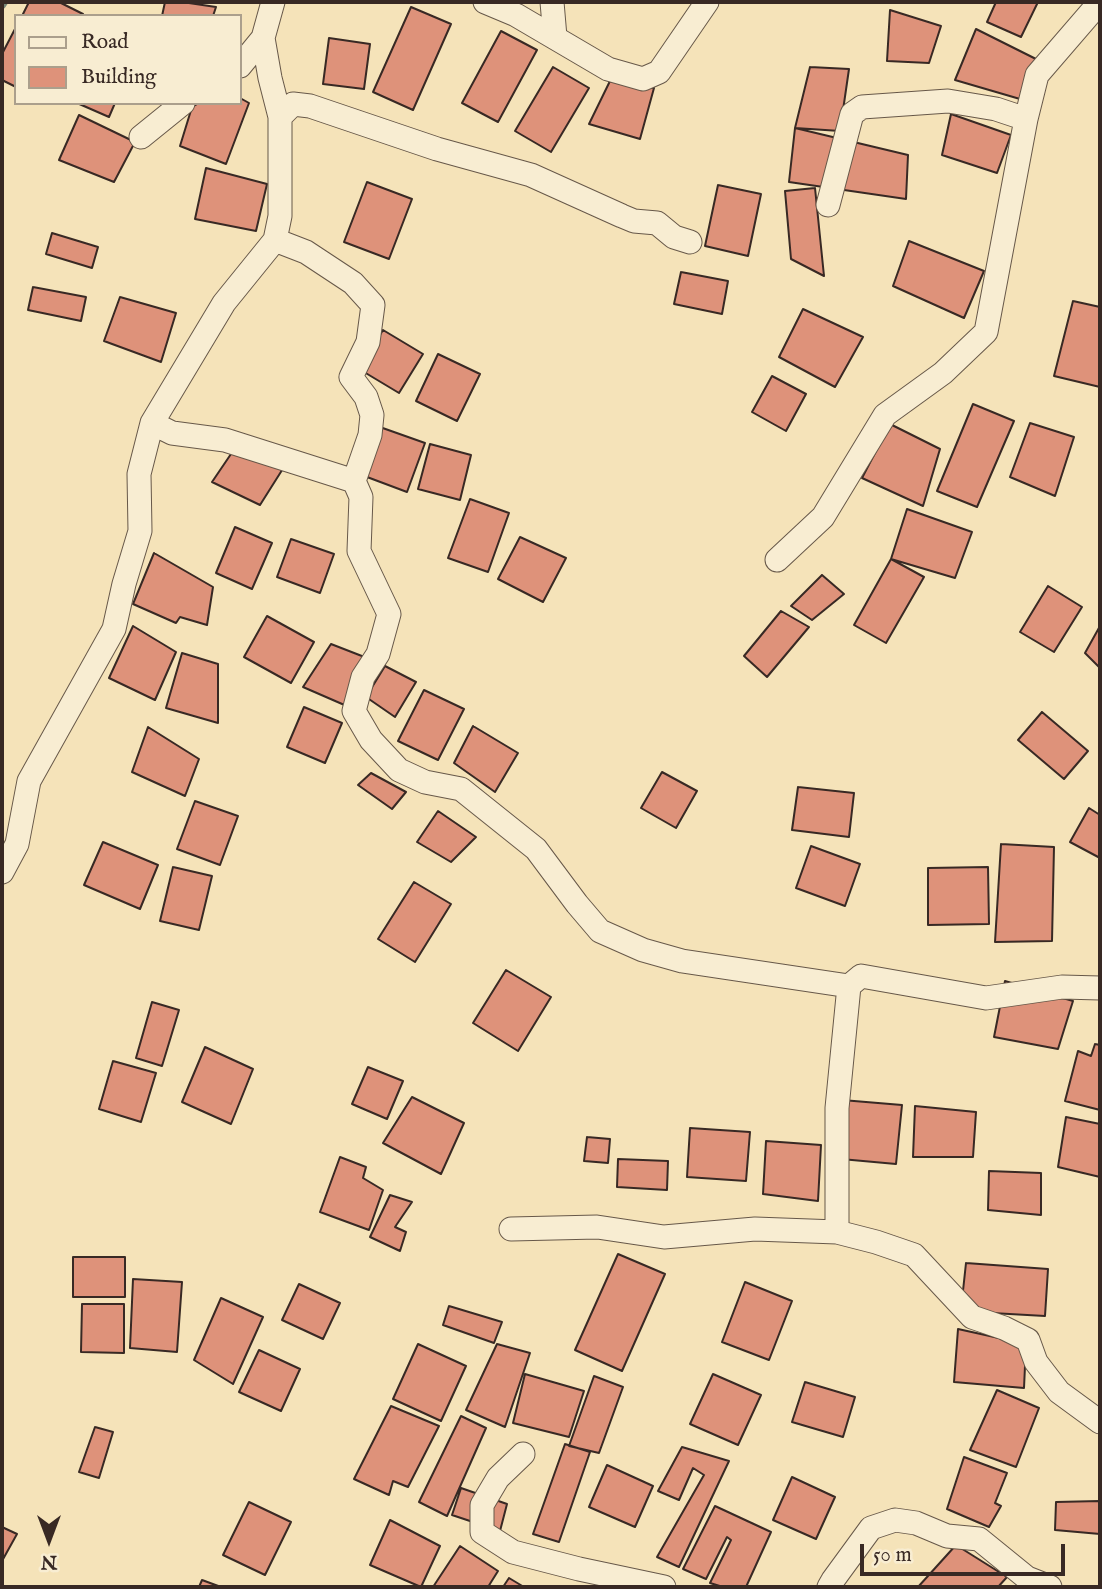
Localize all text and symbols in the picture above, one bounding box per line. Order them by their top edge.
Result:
legend [14,14,242,105]
text: Road [81,29,128,56]
text: Building [81,64,156,91]
north arrow [14,1505,84,1575]
scale bar [864,1530,1069,1574]
text: 50 m [873,1542,912,1569]
text: N [41,1549,57,1573]

